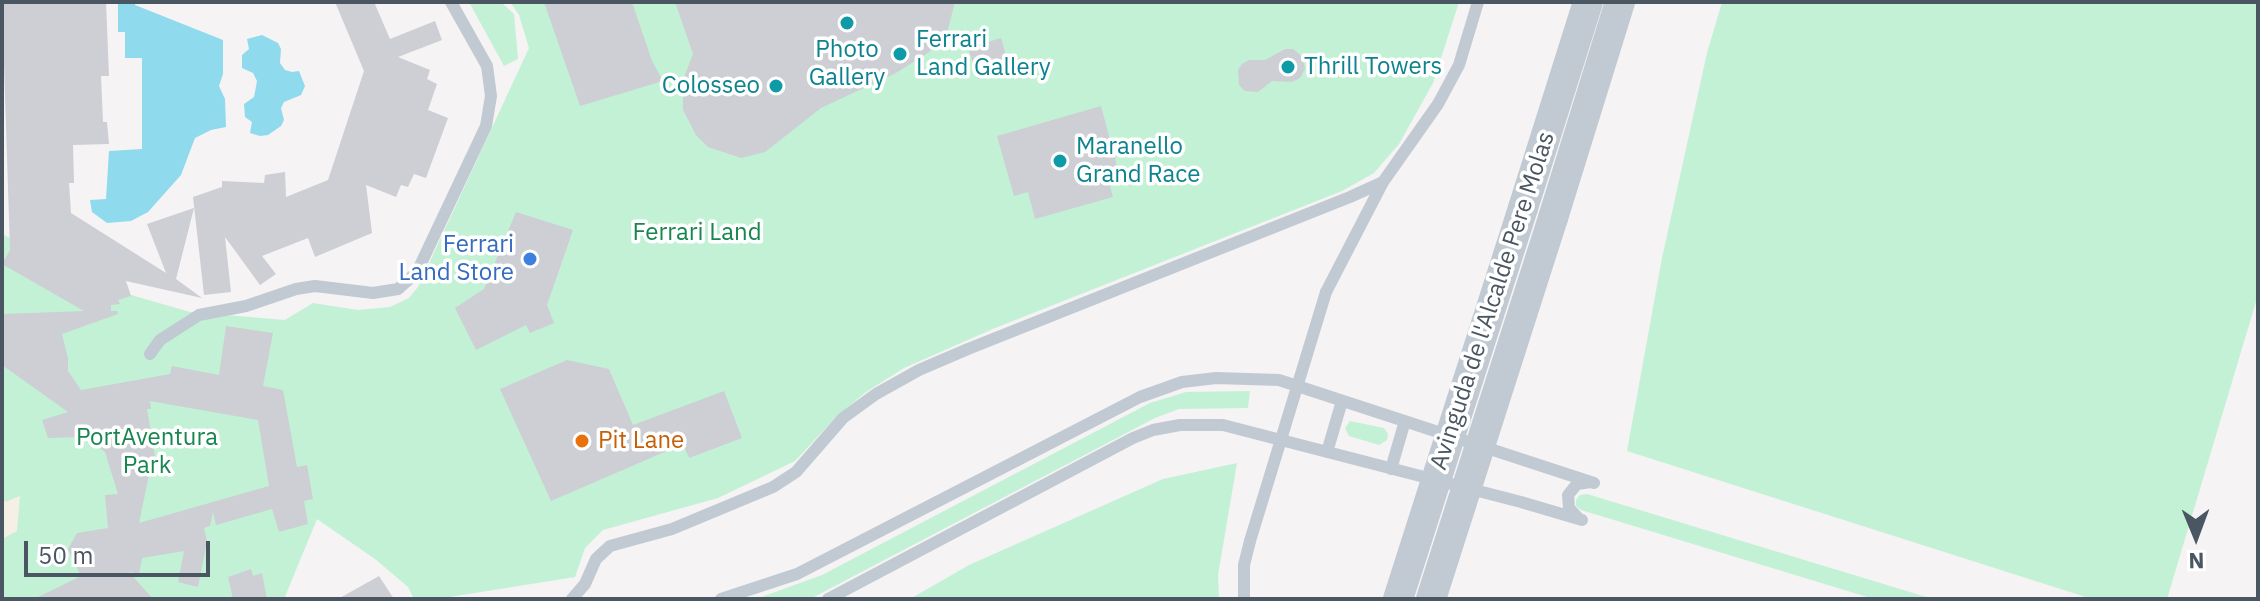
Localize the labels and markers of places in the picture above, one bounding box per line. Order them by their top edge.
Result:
marker: Photo Gallery [838,14,856,32]
place label: Ferrari Land Gallery [916,26,1051,82]
place label: Photo Gallery [809,36,885,92]
marker: Ferrari Land Gallery [891,45,909,63]
place label: Thrill Towers [1304,53,1442,81]
marker: Thrill Towers [1279,58,1297,76]
place label: Colosseo [662,72,760,100]
marker: Colosseo [767,77,785,95]
place label: Maranello Grand Race [1076,133,1200,189]
marker: Maranello Grand Race [1051,152,1069,170]
place label: Ferrari Land Store [398,231,514,287]
marker: Ferrari Land Store [521,250,539,268]
place label: Pit Lane [598,427,684,455]
marker: Pit Lane [573,432,591,450]

